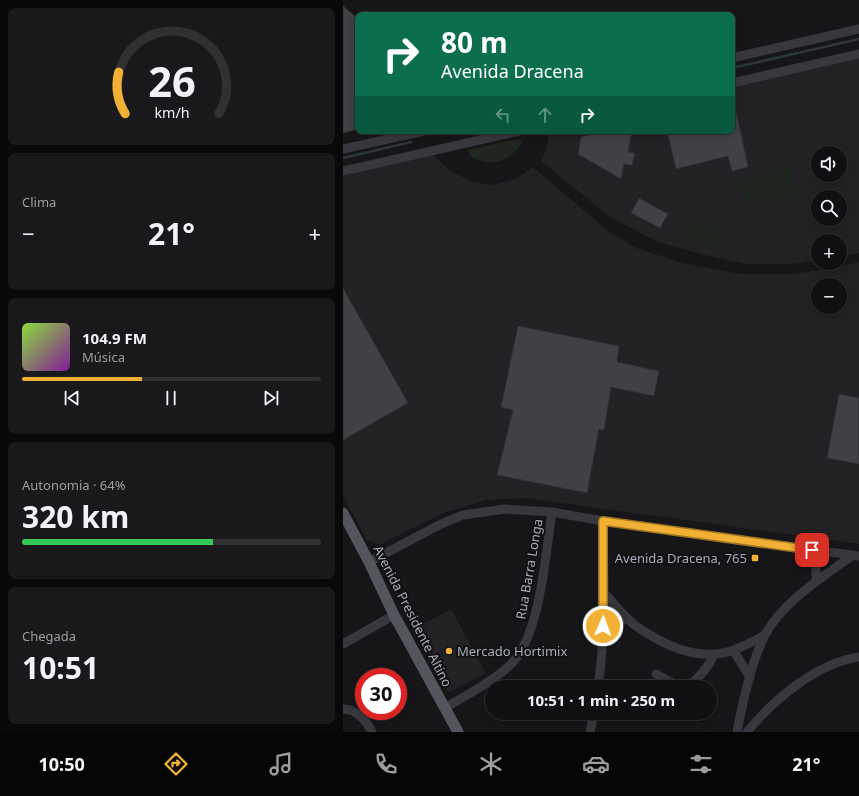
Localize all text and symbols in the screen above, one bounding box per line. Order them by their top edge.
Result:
text: 80 m [441,23,508,61]
icon: right [375,28,427,80]
text: 26 [148,53,195,109]
text: Avenida Dracena [441,59,584,83]
text: km/h [154,103,189,122]
icon: left [492,104,514,126]
icon: ahead [534,104,556,126]
icon: right [576,104,598,126]
map controls [811,146,847,314]
button: sound [811,146,847,182]
button: search [811,190,847,226]
text: Clima [22,193,56,211]
text: 21° [148,213,195,254]
text: − [22,218,35,248]
text: + [308,218,321,248]
button: + [811,234,847,270]
button: − [811,278,847,314]
text: 104.9 FM [82,328,147,348]
text: Música [82,348,125,366]
icon: previous [61,387,83,409]
icon: pause [160,387,182,409]
icon: next [260,387,282,409]
text: Autonomia · 64% [22,476,126,494]
text: 320 km [22,496,129,537]
street label: Rua Barra Longa [511,517,547,621]
pin [795,533,829,567]
icon: arrive [801,539,823,561]
street label: Avenida Presidente Altino [369,542,457,690]
place label: Avenida Dracena, 765 [615,549,747,567]
marker: Avenida Dracena, 765 [750,553,760,563]
position arrow [582,605,624,647]
text: Chegada [22,627,76,645]
place label: Mercado Hortimix [457,642,567,660]
marker: Mercado Hortimix [444,646,454,656]
text: 10:51 [22,647,99,688]
speed limit sign: 30 [355,668,407,720]
text: 10:51 · 1 min · 250 m [527,690,675,710]
icon: directions [162,750,190,778]
icon: music [267,750,295,778]
icon: phone [372,750,400,778]
icon: climate [477,750,505,778]
icon: car [582,750,610,778]
icon: filters [687,750,715,778]
text: 10:50 [39,752,85,776]
text: 21° [792,752,820,776]

